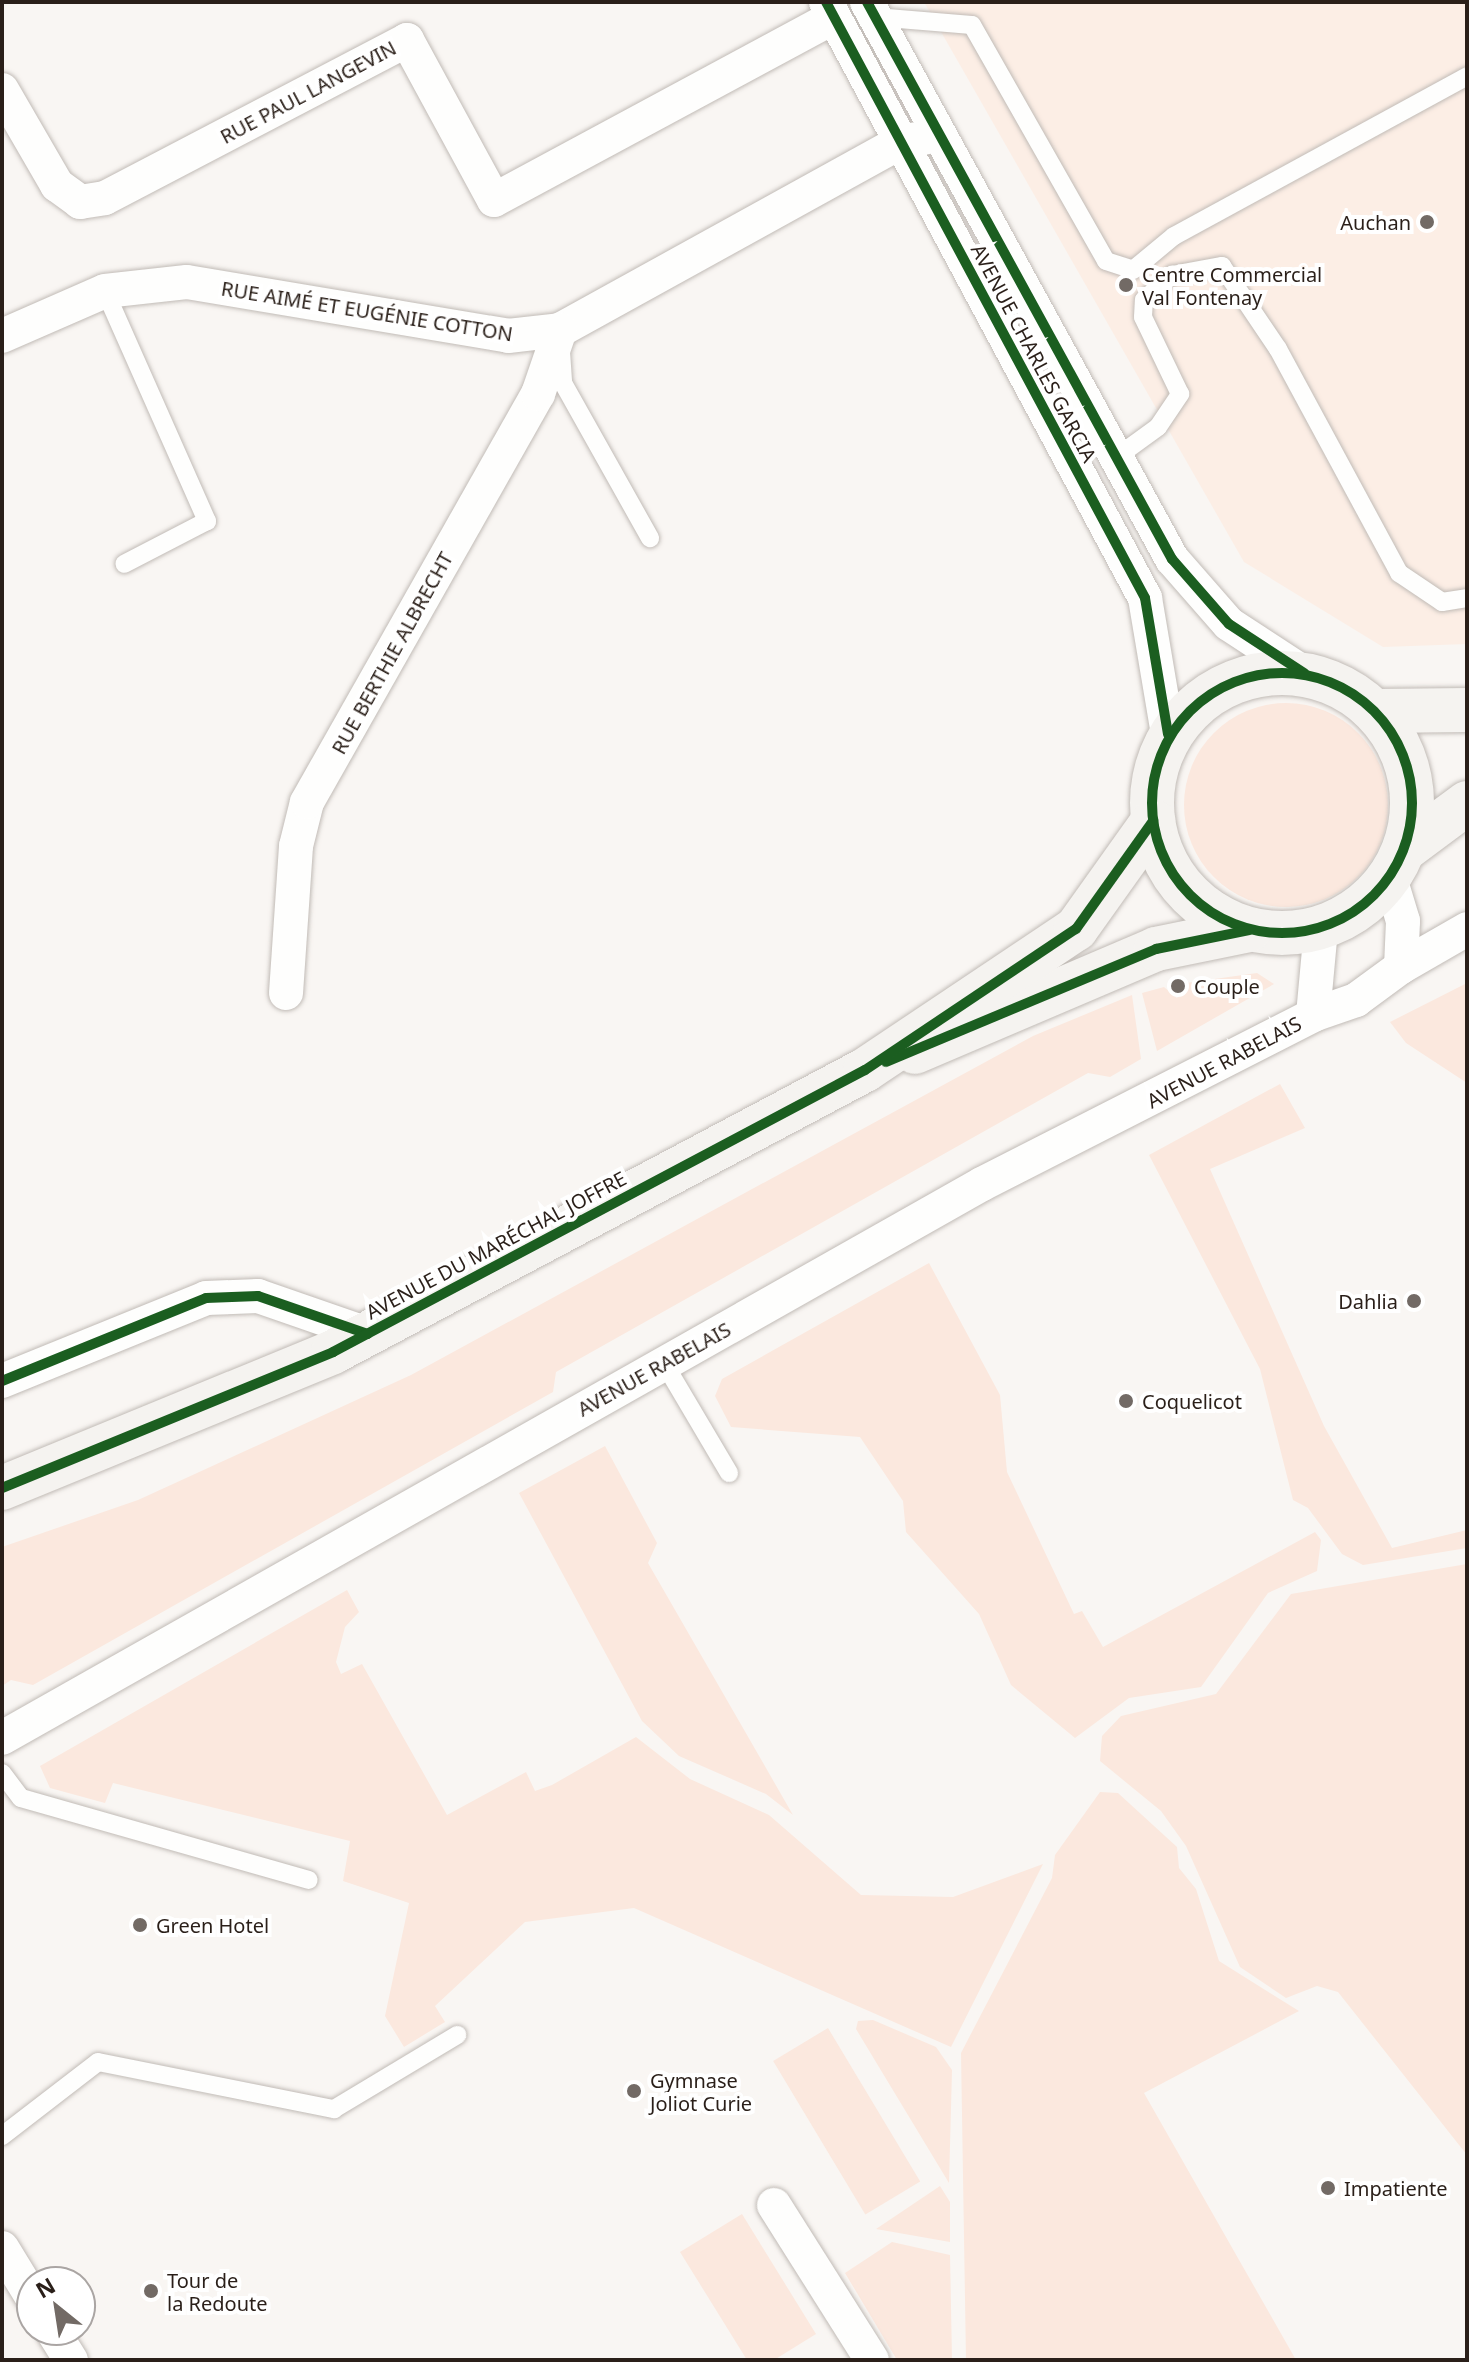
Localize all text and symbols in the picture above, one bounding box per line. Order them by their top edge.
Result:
street label: RUE PAUL LANGEVIN [216,35,400,149]
place label: Auchan [1340,210,1411,234]
marker: Auchan [1418,213,1436,231]
street label: AVENUE CHARLES GARCIA [966,240,1102,466]
place label: Centre Commercial Val Fontenay [1142,262,1322,309]
street label: RUE AIMÉ ET EUGÉNIE COTTON [219,276,515,346]
marker: Centre Commercial Val Fontenay [1117,276,1135,294]
street label: RUE BERTHIE ALBRECHT [326,548,458,758]
place label: Couple [1194,974,1260,998]
marker: Couple [1169,977,1187,995]
street label: AVENUE RABELAIS [1143,1011,1305,1113]
street label: AVENUE DU MARÉCHAL JOFFRE [362,1166,630,1324]
place label: Dahlia [1338,1289,1398,1313]
marker: Dahlia [1405,1292,1423,1310]
street label: AVENUE RABELAIS [573,1317,735,1421]
place label: Coquelicot [1142,1389,1242,1413]
marker: Coquelicot [1117,1392,1135,1410]
place label: Green Hotel [156,1913,269,1937]
marker: Green Hotel [131,1916,149,1934]
place label: Gymnase Joliot Curie [650,2068,752,2115]
marker: Gymnase Joliot Curie [625,2082,643,2100]
place label: Impatiente [1344,2176,1448,2200]
marker: Impatiente [1319,2179,1337,2197]
north arrow [16,2266,96,2346]
place label: Tour de la Redoute [167,2268,268,2315]
text: N [30,2269,60,2304]
marker: Tour de la Redoute [142,2282,160,2300]

